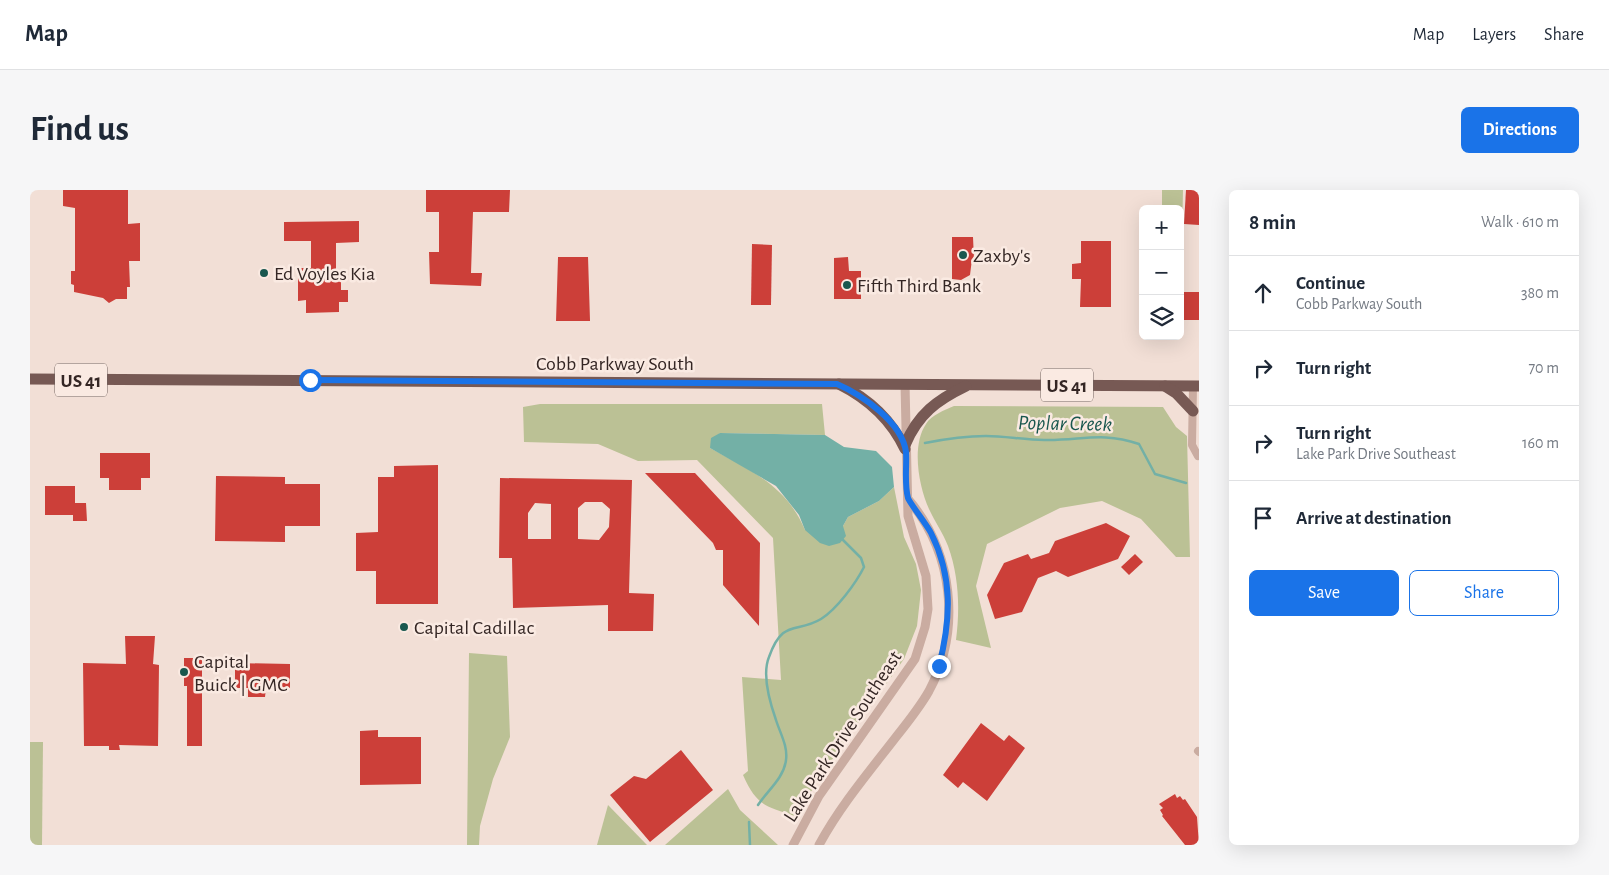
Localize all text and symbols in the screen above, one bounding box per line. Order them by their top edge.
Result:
text: Map [25,22,68,46]
text: Map [1413,26,1444,44]
text: Layers [1472,26,1516,44]
text: Share [1544,26,1584,44]
button: Directions [1461,107,1579,153]
text: Find us [30,112,129,147]
map controls [1139,205,1184,340]
button: + [1139,205,1184,250]
text: 8 min [1249,212,1296,233]
text: Walk · 610 m [1481,214,1559,230]
place label: Zaxby's [973,246,1031,266]
marker: Zaxby's [957,249,969,261]
button: − [1139,250,1184,295]
place label: Ed Voyles Kia [274,264,375,284]
marker: Ed Voyles Kia [258,267,270,279]
text: Continue [1296,274,1365,293]
place label: Fifth Third Bank [857,276,981,296]
marker: Fifth Third Bank [841,279,853,291]
icon: ahead [1249,279,1277,307]
text: 380 m [1521,285,1559,301]
button: layers [1139,295,1184,340]
text: Cobb Parkway South [1296,296,1422,312]
street label: Cobb Parkway South [536,354,694,374]
icon: right [1249,354,1277,382]
text: Turn right [1296,359,1371,378]
text: 70 m [1528,360,1559,376]
road number: US 41 [55,364,107,396]
road number: US 41 [1041,368,1093,402]
route start [299,369,322,392]
water label: Poplar Creek [1018,412,1113,436]
text: Turn right [1296,424,1371,443]
icon: right [1249,429,1277,457]
text: 160 m [1522,435,1559,451]
text: Lake Park Drive Southeast [1296,446,1456,462]
icon: arrive [1249,504,1277,532]
text: Arrive at destination [1296,509,1452,528]
button: Save [1249,570,1399,616]
button: Share [1409,570,1559,616]
place label: Capital Cadillac [414,618,534,638]
marker: Capital Cadillac [398,621,410,633]
street label: Lake Park Drive Southeast [780,647,906,826]
place label: Capital Buick | GMC [194,652,288,696]
route end [928,655,951,678]
marker: Capital Buick | GMC [178,666,190,678]

